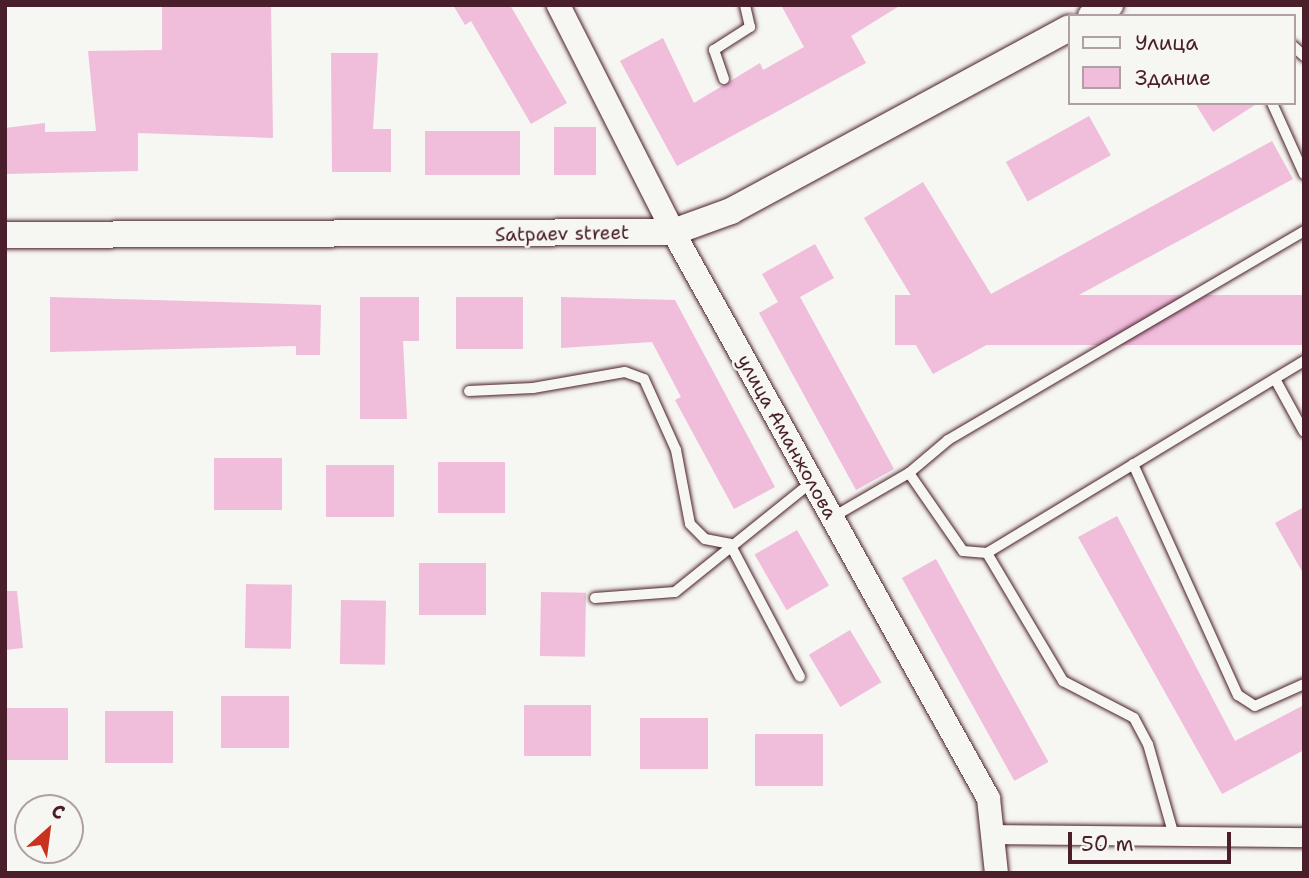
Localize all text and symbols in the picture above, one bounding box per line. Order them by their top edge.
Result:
legend [1068,14,1295,105]
text: Улица [1135,29,1198,57]
text: Здание [1135,64,1211,92]
street label: Satpaev street [495,221,629,247]
street label: улица Аманжолова [732,351,842,523]
north arrow [14,794,84,864]
text: С [47,798,69,826]
scale bar [1071,818,1234,862]
text: 50 m [1081,830,1134,858]

